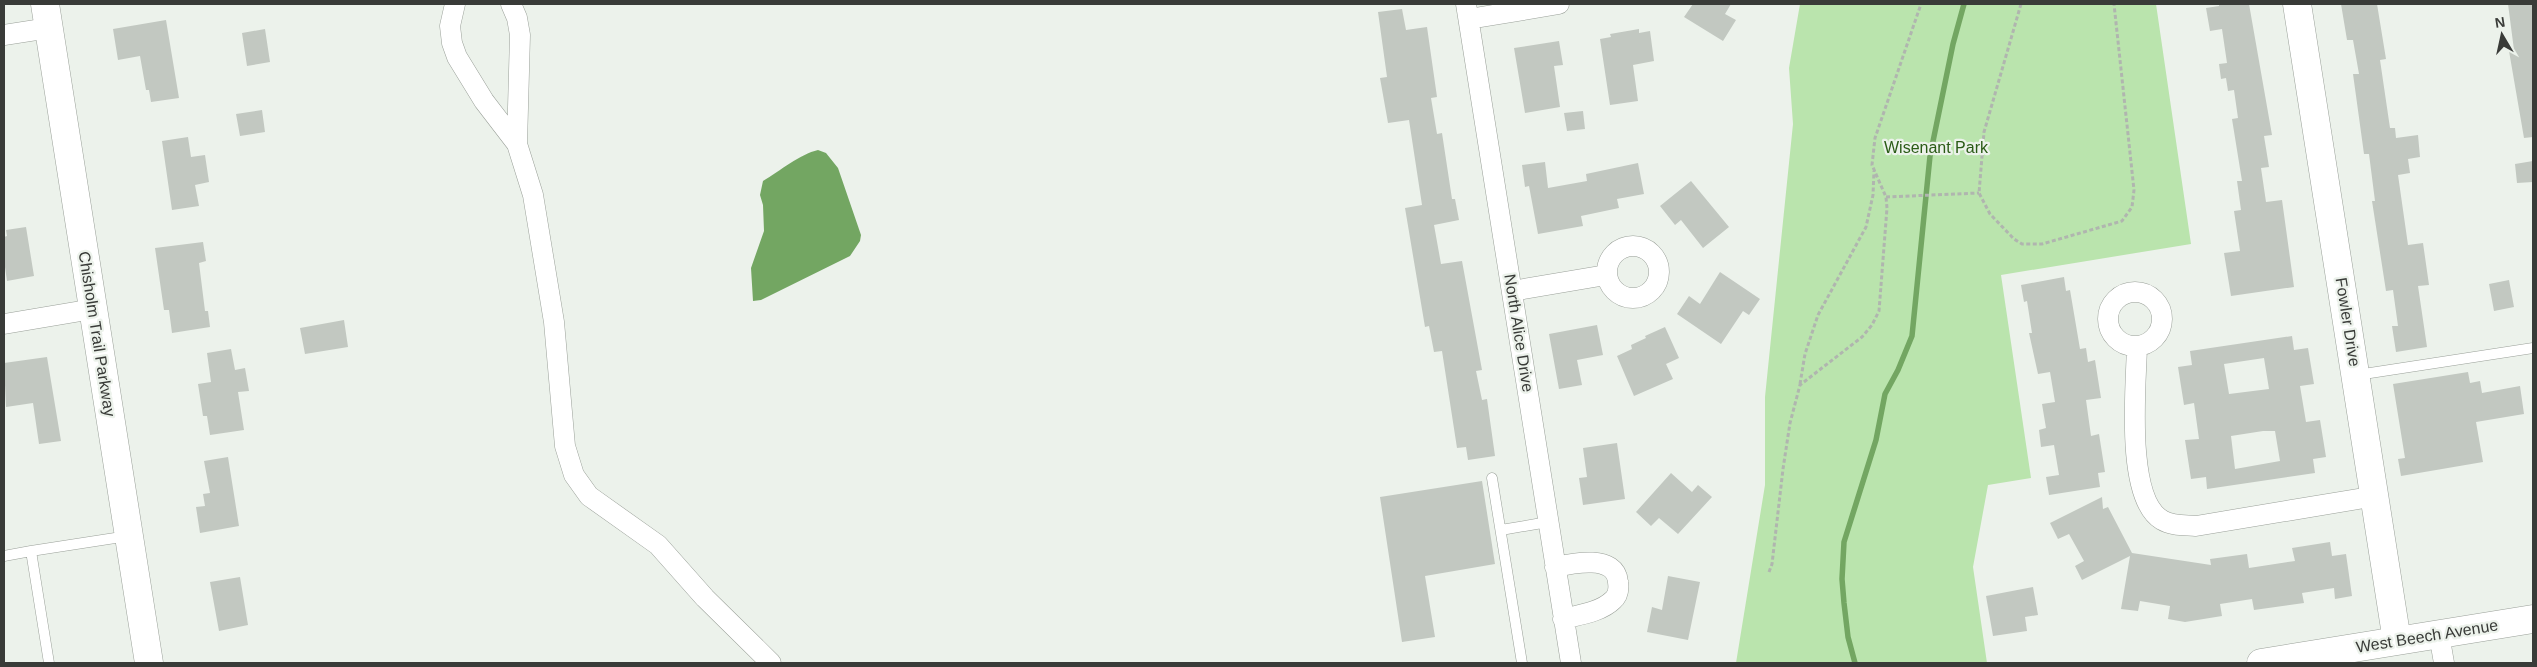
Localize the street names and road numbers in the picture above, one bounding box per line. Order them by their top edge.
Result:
street label: Chisholm Trail Parkway [76,250,118,418]
street label: North Alice Drive [1501,273,1537,393]
street label: Fowler Drive [2333,276,2363,368]
street label: West Beech Avenue [2355,616,2499,656]

